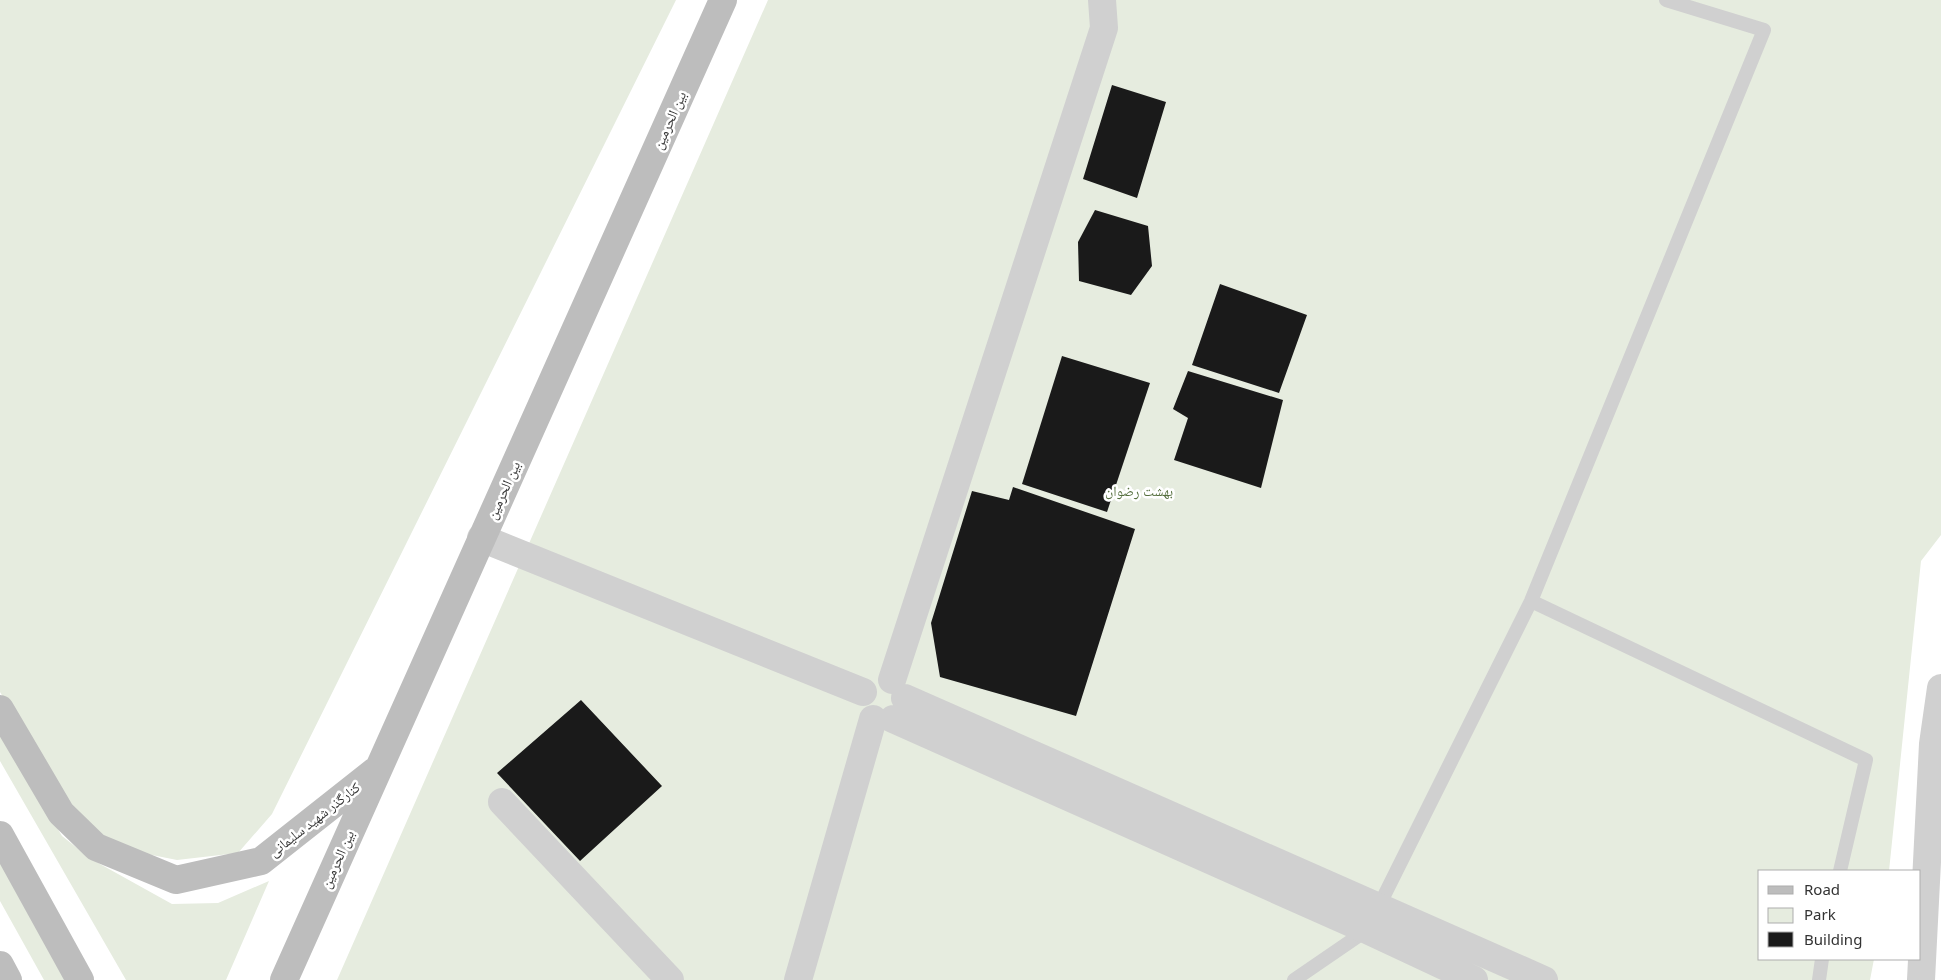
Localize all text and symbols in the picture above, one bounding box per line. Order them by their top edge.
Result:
street label: بین الحرمین [648,88,690,152]
street label: بین الحرمین [482,458,524,522]
park label: بهشت رضوان [1105,481,1173,500]
street label: کنارگذر شهید سلیمانی [265,777,364,861]
street label: بین الحرمین [316,827,358,891]
legend [1758,870,1921,960]
text: Road [1804,879,1840,899]
text: Park [1804,904,1836,924]
text: Building [1804,929,1862,949]

